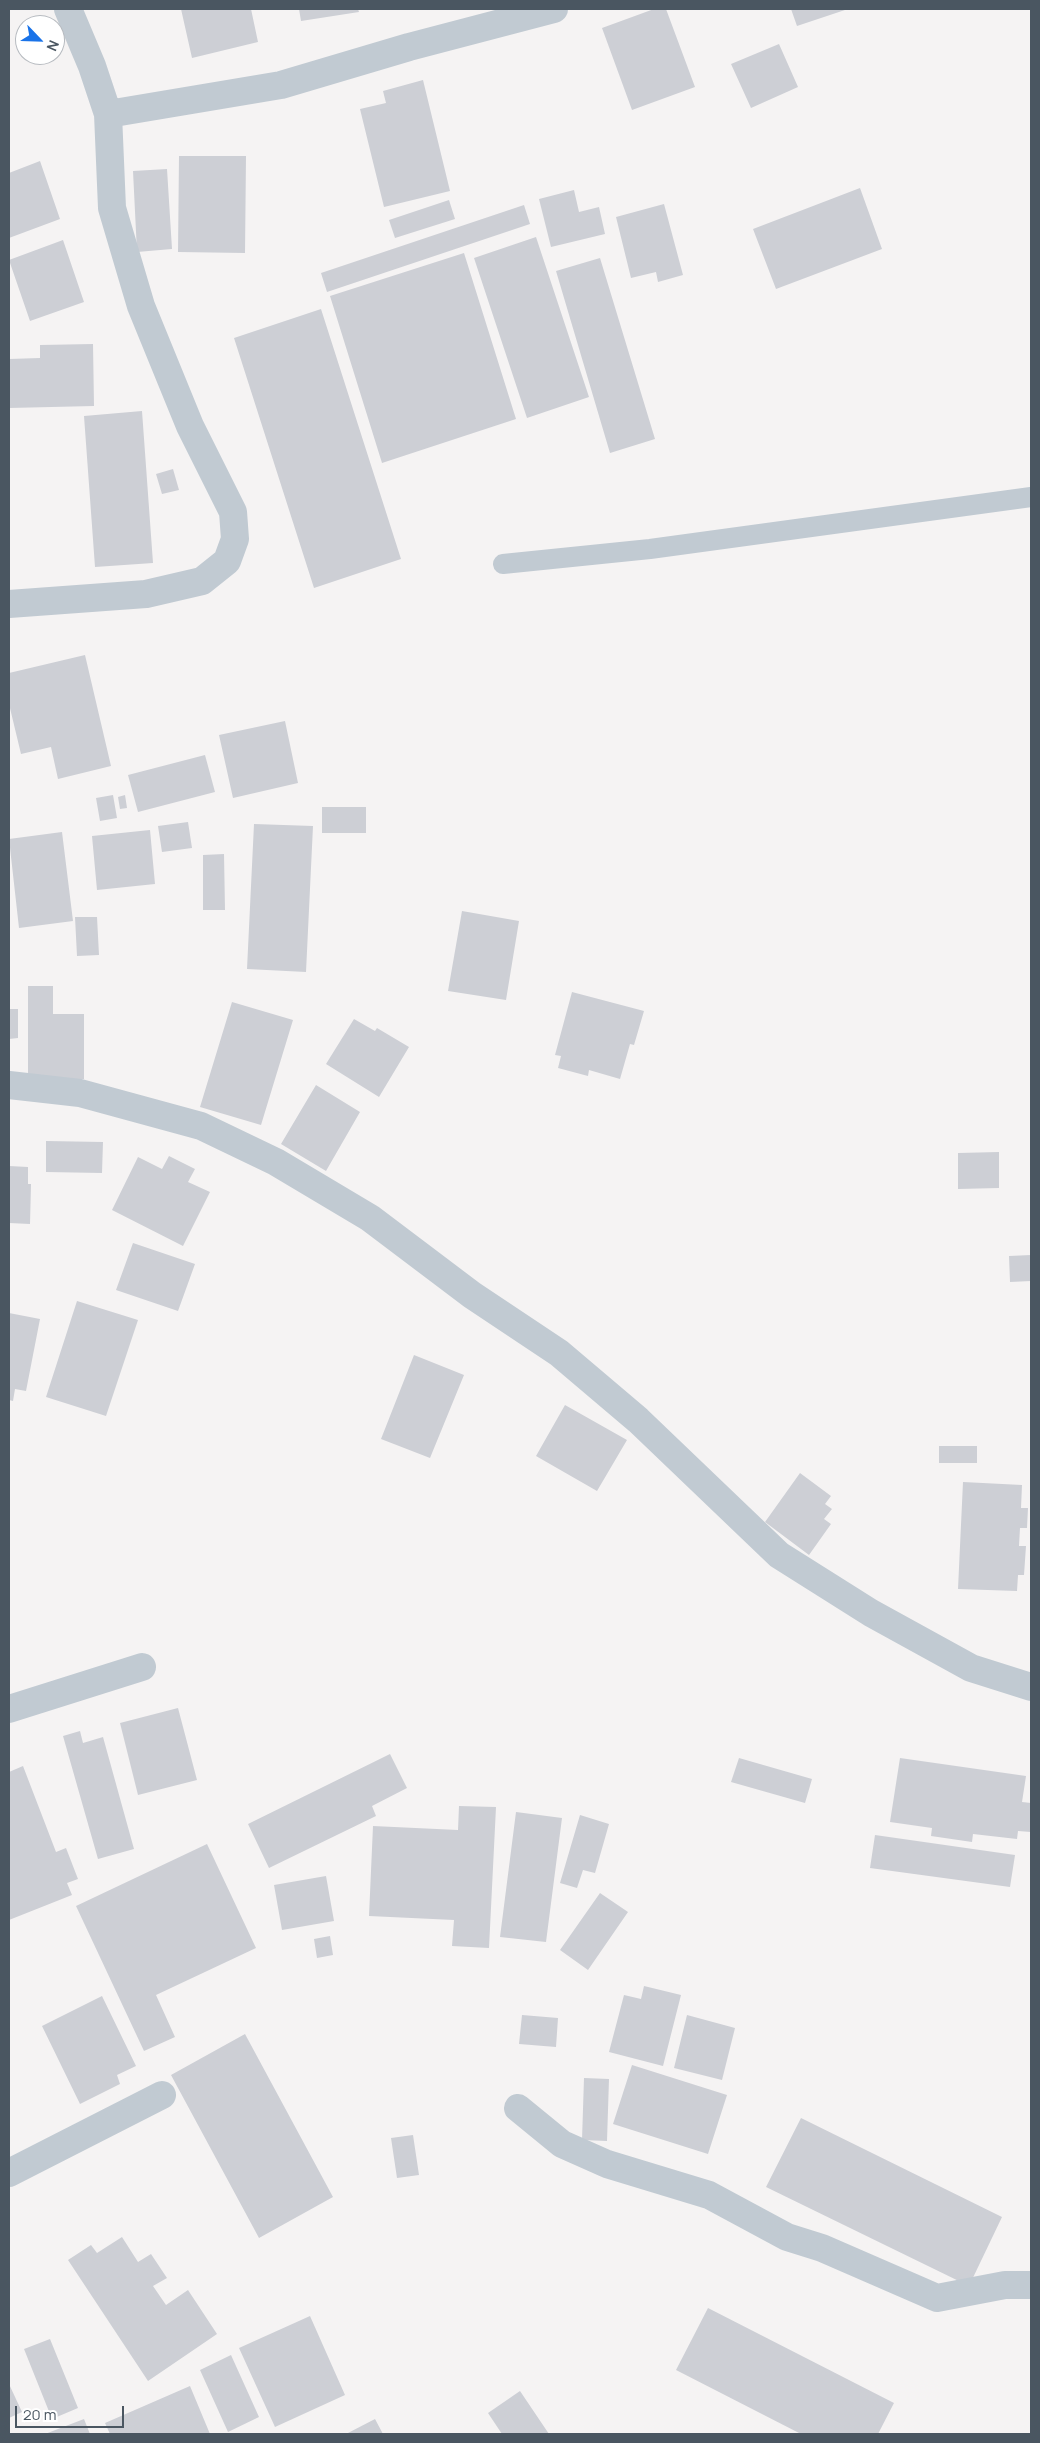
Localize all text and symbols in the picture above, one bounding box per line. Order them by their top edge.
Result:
north arrow [15,15,65,65]
text: N [43,37,64,54]
scale bar [18,2396,126,2428]
text: 20 m [23,2404,56,2425]

